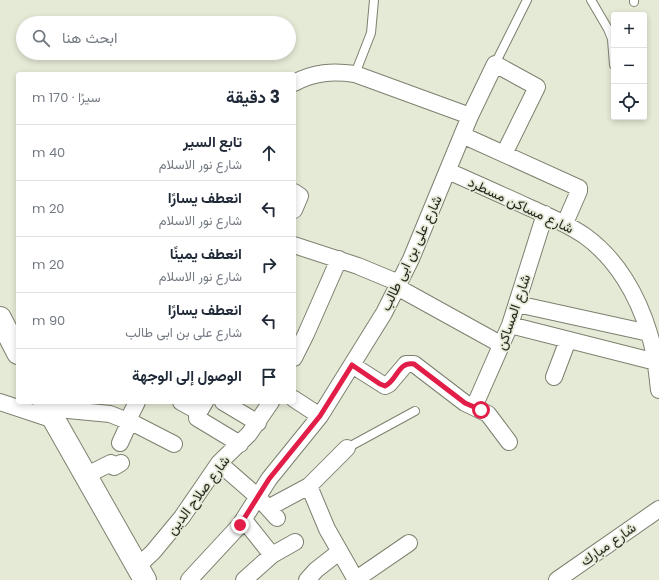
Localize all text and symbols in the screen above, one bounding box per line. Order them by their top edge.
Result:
map controls [611,12,647,120]
button: + [611,12,647,48]
search box [16,16,296,60]
icon: search [30,27,52,49]
text: ابحث هنا [62,27,117,48]
button: − [611,48,647,84]
button: locate [611,84,647,120]
text: 3 دقيقة [226,85,280,109]
text: سيرًا · 170 m [32,88,101,107]
text: تابع السير [183,131,242,152]
icon: ahead [258,142,280,164]
text: 40 m [32,143,65,162]
text: شارع نور الاسلام [159,155,242,174]
street label: شارع مساكن مسطرد [464,172,577,239]
text: انعطف يسارًا [168,187,242,208]
street label: شارع على بن ابى طالب [375,192,448,315]
icon: left [258,198,280,220]
text: 20 m [32,199,65,218]
text: شارع نور الاسلام [159,211,242,230]
text: انعطف يمينًا [170,243,242,264]
icon: right [258,254,280,276]
text: 20 m [32,255,65,274]
text: شارع نور الاسلام [159,267,242,286]
street label: شارع المساكن [491,271,536,353]
text: انعطف يسارًا [168,299,242,320]
icon: left [258,310,280,332]
text: 90 m [32,311,65,330]
text: شارع على بن ابى طالب [125,323,242,342]
text: الوصول إلى الوجهة [132,365,242,386]
icon: arrive [258,366,280,388]
route start [472,401,490,419]
street label: شارع صلاح الدين [161,451,235,539]
route end [231,516,249,534]
street label: شارع مبارك [576,517,641,571]

